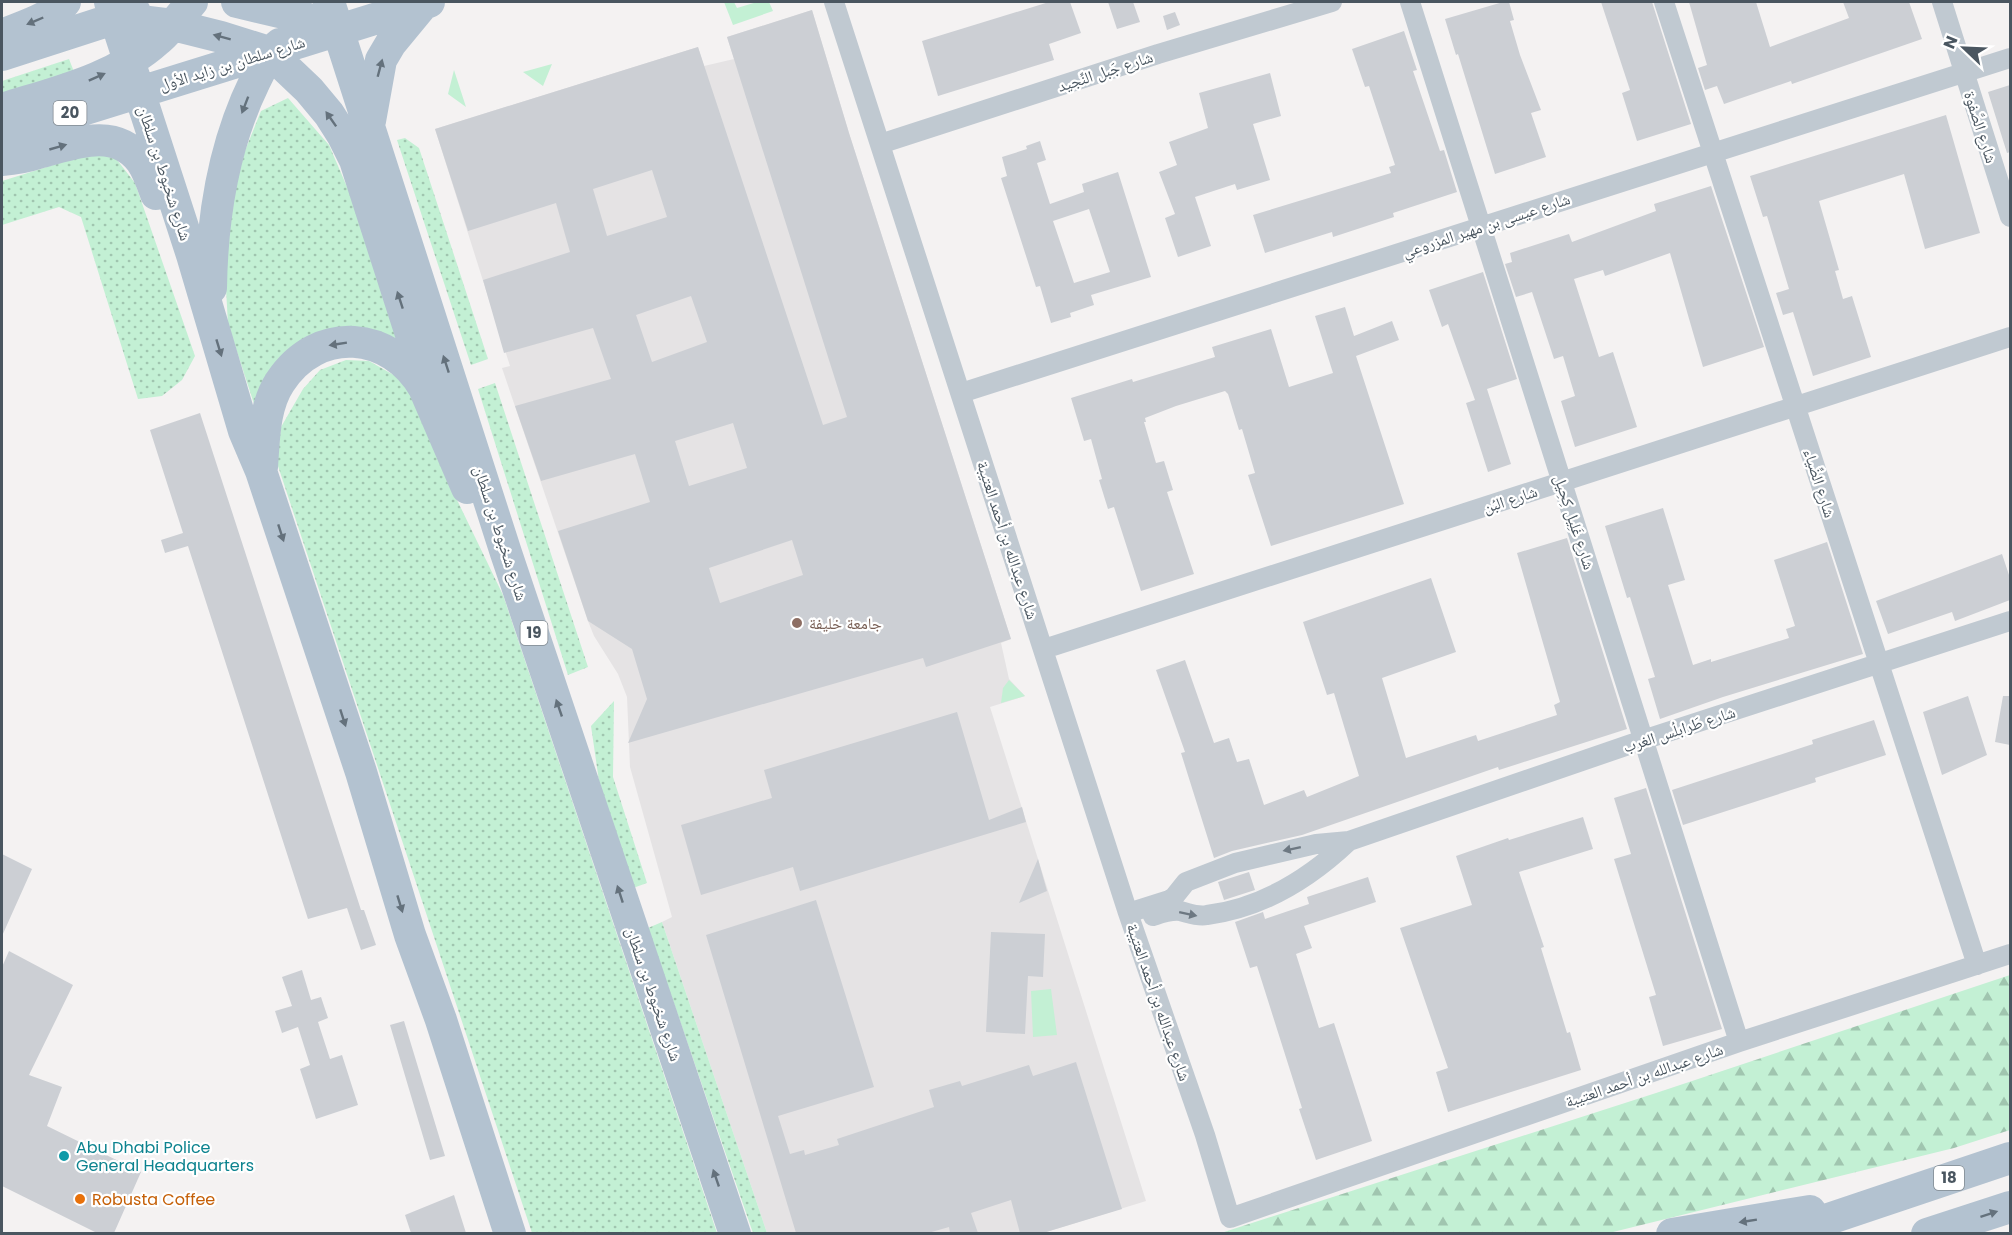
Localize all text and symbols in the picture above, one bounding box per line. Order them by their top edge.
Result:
one-way arrow [26,17,44,26]
north arrow [1934,18,1994,78]
street label: شارع سلطان بن زايد الأول [156,30,308,97]
one-way arrow [212,32,230,41]
text: N [1938,32,1964,52]
street label: شارع جَبل النِّجيد [1054,45,1156,98]
one-way arrow [376,59,385,77]
one-way arrow [88,73,105,82]
street label: شارع الصَّفوة [1958,88,2003,166]
one-way arrow [240,96,249,114]
road number: 20 [54,101,86,125]
street label: شارع شخبوط بن سلطان [132,103,197,244]
one-way arrow [325,111,337,127]
one-way arrow [49,142,68,152]
street label: شارع عيسى بن مهير المزروعي [1399,187,1573,265]
one-way arrow [395,291,404,309]
one-way arrow [215,339,224,357]
one-way arrow [328,340,347,349]
one-way arrow [441,355,450,373]
street label: شارع الضِّياء [1798,446,1841,521]
street label: شارع عبدالله بن أحمد العتيبة [971,458,1044,622]
street label: شارع شخبوط بن سلطان [468,463,533,604]
street label: شارع غَلِيل كِحِيل [1548,472,1601,573]
street label: شارع البُن [1480,480,1540,519]
one-way arrow [277,524,287,542]
place label: جامعة خليفة [809,612,882,635]
marker: جامعة خليفة [790,616,804,630]
road number: 19 [520,621,548,645]
one-way arrow [554,699,564,717]
street label: شارع طَرابلُس الغرب [1620,700,1738,758]
one-way arrow [338,709,348,727]
one-way arrow [1282,845,1301,854]
one-way arrow [615,885,625,903]
one-way arrow [396,895,405,913]
one-way arrow [1179,909,1198,919]
street label: شارع عبدالله بن أحمد العتيبة [1121,920,1196,1084]
street label: شارع شخبوط بن سلطان [620,924,687,1064]
street label: شارع عبدالله بن أحمد العتيبة [1562,1038,1726,1113]
place label: Abu Dhabi Police General Headquarters [76,1136,254,1177]
marker: Abu Dhabi Police General Headquarters [57,1149,71,1163]
road number: 18 [1934,1166,1964,1190]
one-way arrow [711,1169,720,1187]
place label: Robusta Coffee [92,1188,215,1211]
marker: Robusta Coffee [73,1192,87,1206]
one-way arrow [1980,1209,1998,1218]
one-way arrow [1738,1217,1757,1226]

